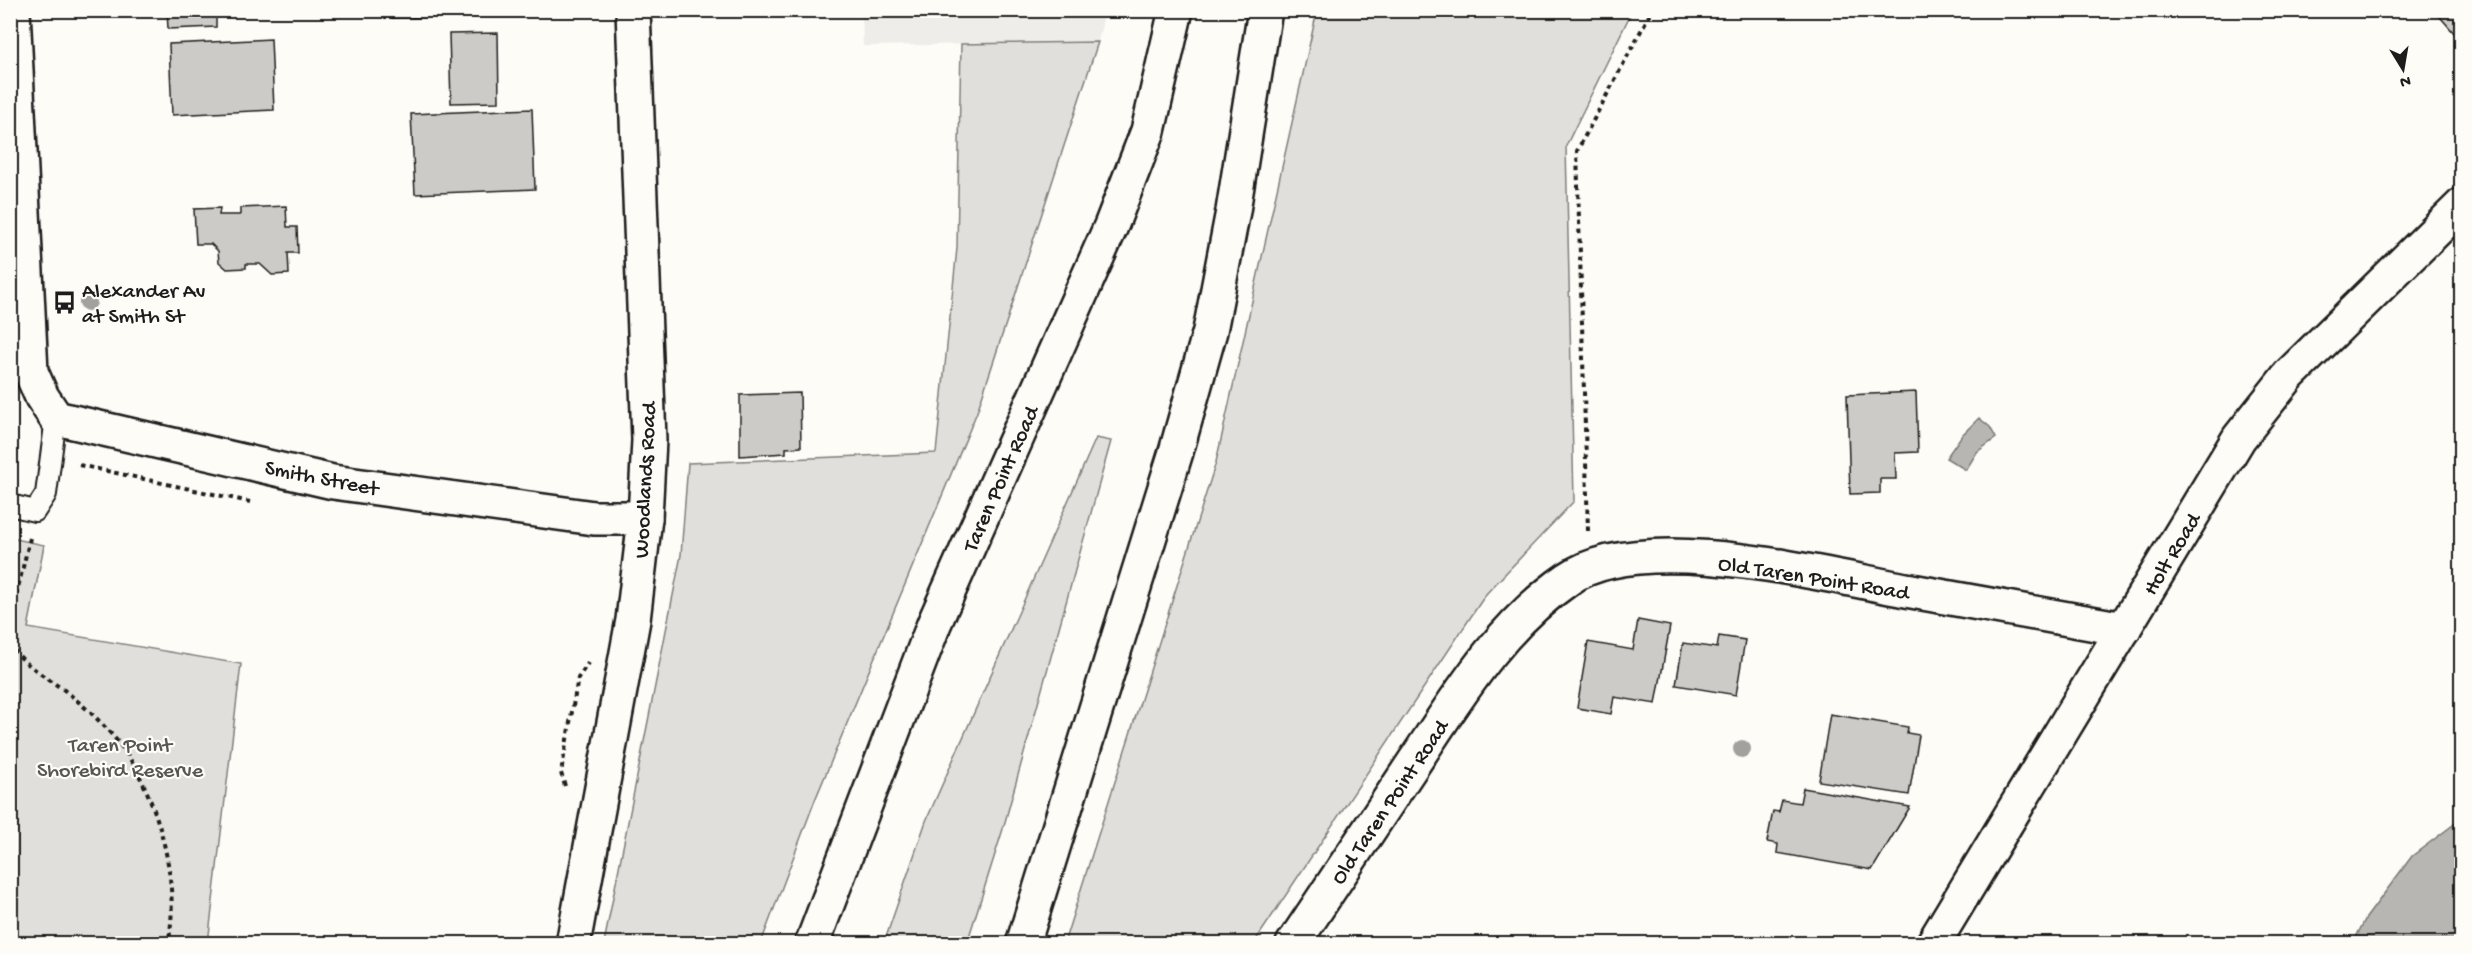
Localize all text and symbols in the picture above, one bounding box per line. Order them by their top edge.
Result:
north arrow [2373,39,2433,99]
text: N [2398,70,2412,91]
place label: Alexander Av at Smith St [82,280,206,331]
bus stop icon: Alexander Av at Smith St [51,289,77,315]
street label: Woodlands Road [630,399,664,559]
street label: Taren Point Road [958,401,1047,558]
street label: Smith Street [262,456,382,504]
street label: Holt Road [2139,508,2209,601]
street label: Old Taren Point Road [1716,552,1913,608]
street label: Old Taren Point Road [1327,714,1457,890]
park label: Taren Point Shorebird Reserve [37,734,204,785]

